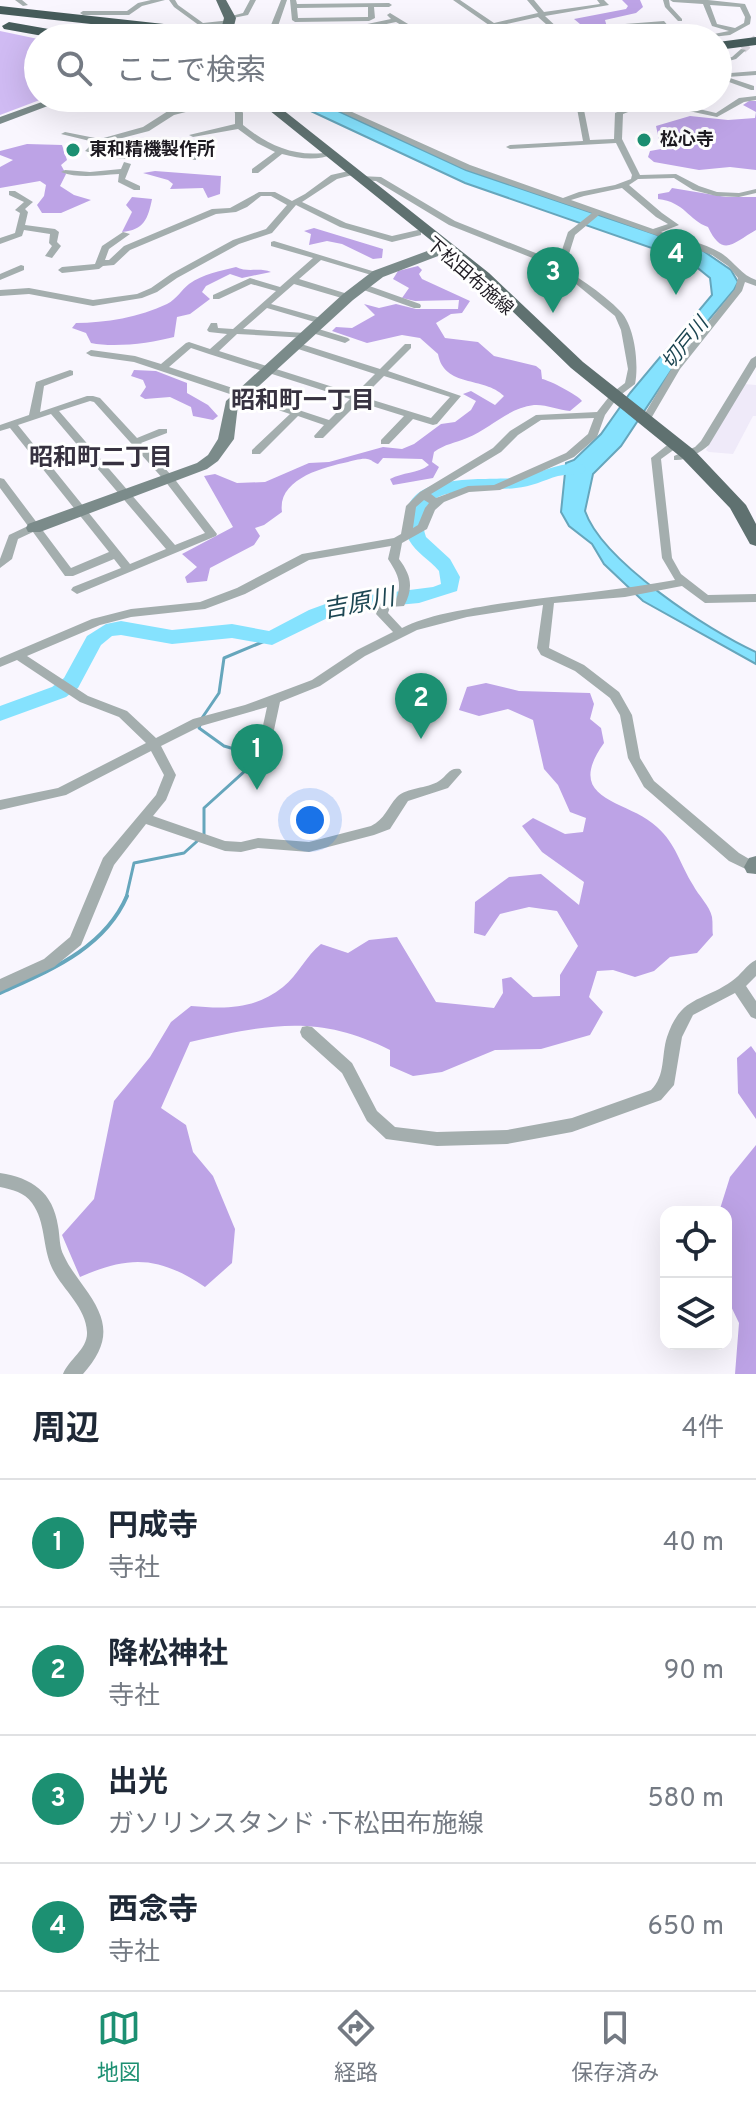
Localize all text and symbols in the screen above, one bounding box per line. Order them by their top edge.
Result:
search box [24,24,732,112]
icon: search [52,46,96,90]
text: ここで検索 [116,54,266,91]
place label: 松心寺 [660,129,714,152]
marker: 松心寺 [635,131,653,149]
place label: 東和精機製作所 [89,139,215,162]
marker: 東和精機製作所 [64,141,82,159]
pin: 4 [650,229,702,295]
street label: 下松田布施線 [421,233,517,321]
pin: 3 [527,247,579,313]
water label: 切戸川 [657,311,716,375]
district label: 昭和町一丁目 [231,387,375,417]
district label: 昭和町二丁目 [29,444,173,474]
water label: 吉原川 [321,583,400,627]
pin: 2 [395,673,447,739]
pin: 1 [231,724,283,790]
your location [290,800,330,840]
map controls [660,1206,732,1350]
button: locate [660,1206,732,1278]
button: layers [660,1278,732,1350]
text: 周辺 [32,1409,100,1452]
text: 4件 [682,1413,724,1446]
text: 円成寺 [108,1509,198,1546]
text: 1 [53,1527,63,1560]
text: 40 m [663,1527,724,1560]
text: 寺社 [108,1553,160,1586]
text: 降松神社 [108,1637,228,1674]
text: 2 [50,1655,66,1688]
text: 90 m [664,1655,724,1688]
text: 寺社 [108,1681,160,1714]
text: 出光 [108,1765,168,1802]
text: 3 [50,1783,66,1816]
text: 580 m [647,1783,724,1816]
text: ガソリンスタンド · 下松田布施線 [108,1809,484,1842]
text: 西念寺 [108,1893,198,1930]
text: 4 [50,1911,66,1944]
text: 650 m [648,1911,724,1944]
text: 寺社 [108,1937,160,1970]
tab: 地図 [97,2006,141,2088]
tab: 経路 [334,2006,378,2088]
tab: 保存済み [571,2006,659,2088]

